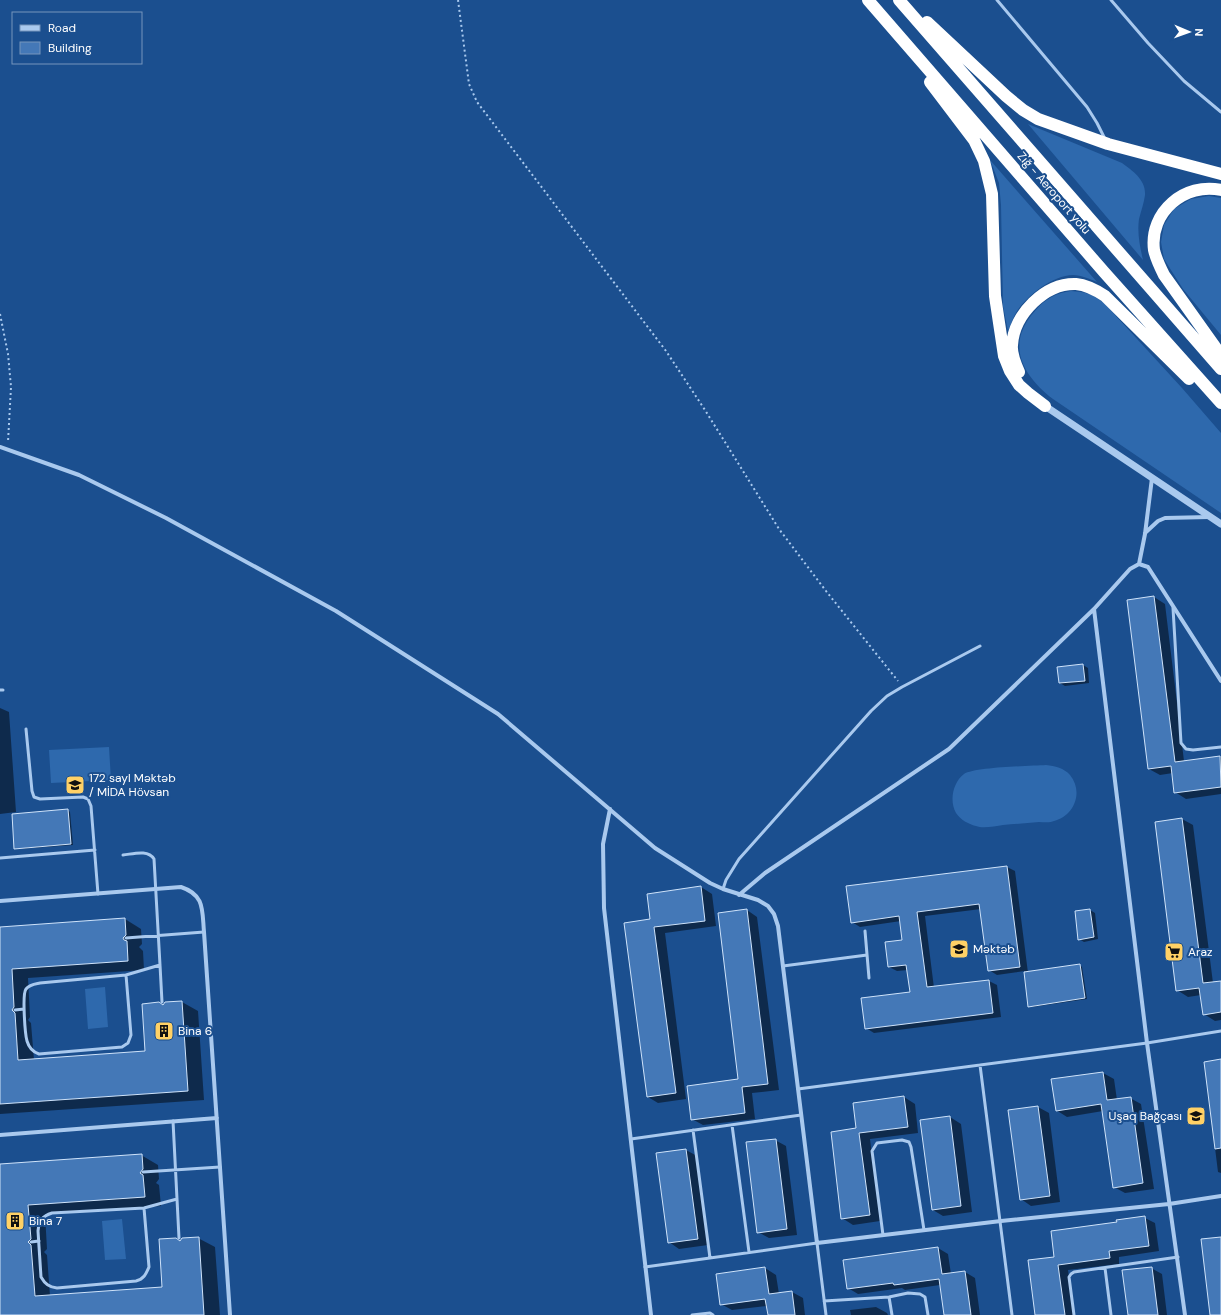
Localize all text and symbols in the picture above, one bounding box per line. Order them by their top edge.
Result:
legend [12,12,142,64]
north arrow [1169,12,1209,52]
text: Road [48,20,76,36]
text: N [1192,28,1206,37]
text: Building [48,40,92,56]
street label: Zığ - Aeroport yolu [1014,148,1094,238]
place label: 172 sayl Məktəb / MİDA Hövsan [89,770,176,800]
school or university icon: 172 sayl Məktəb / MİDA Hövsan [64,774,86,796]
school or university icon: Məktəb [948,938,970,960]
place label: Məktəb [973,941,1015,957]
supermarket icon: Araz [1163,941,1185,963]
place label: Araz [1188,944,1212,960]
building icon: Bina 6 [153,1020,175,1042]
place label: Bina 6 [178,1023,212,1039]
school or university icon: Uşaq Bağçası [1185,1105,1207,1127]
place label: Uşaq Bağçası [1109,1108,1182,1124]
building icon: Bina 7 [4,1210,26,1232]
place label: Bina 7 [29,1213,62,1229]

